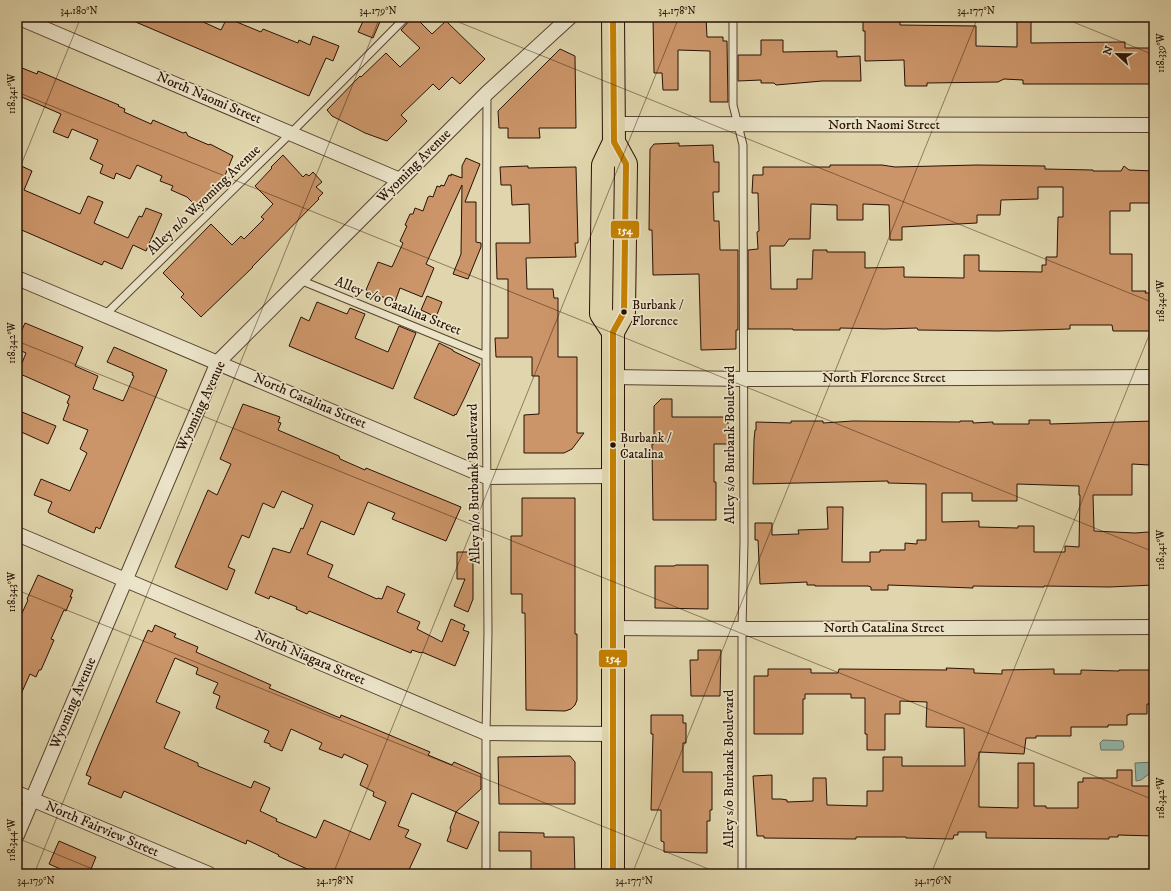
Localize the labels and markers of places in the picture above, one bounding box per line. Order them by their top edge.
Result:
place label: Burbank / Florence [632,297,684,329]
marker: Burbank / Florence [619,307,629,317]
place label: Burbank / Catalina [620,430,672,462]
marker: Burbank / Catalina [608,440,618,450]

